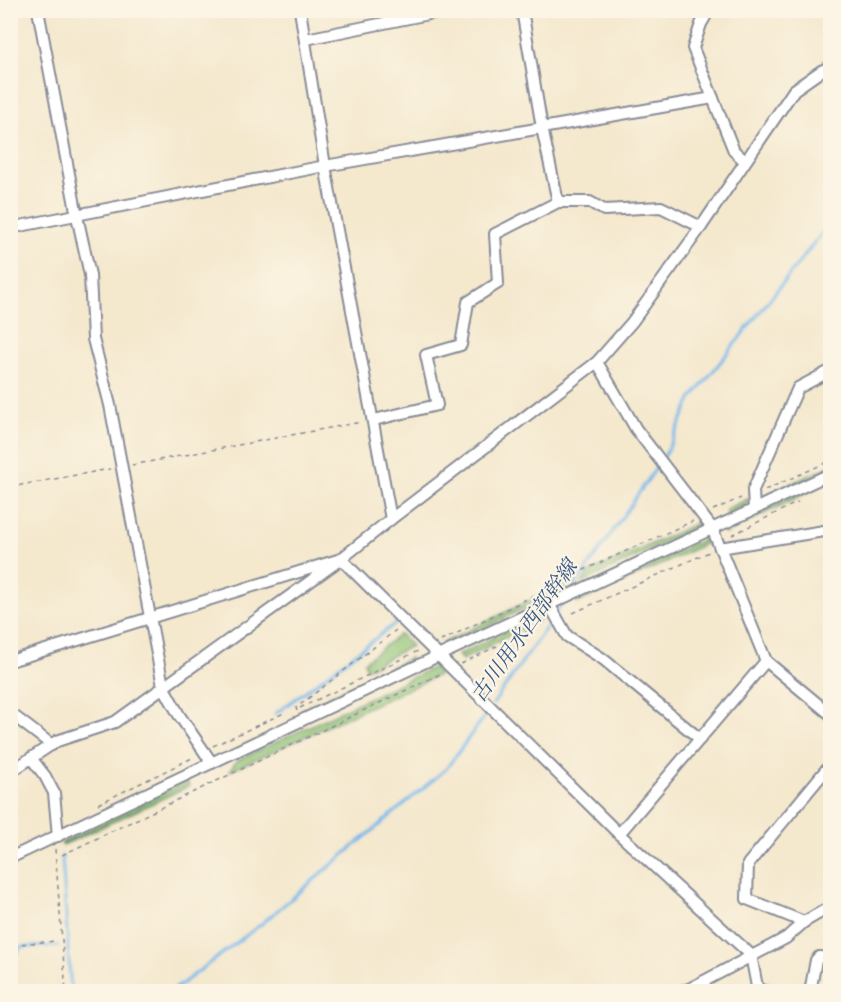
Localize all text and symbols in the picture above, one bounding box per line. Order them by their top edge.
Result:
water label: 古川用水西部幹線 [464,552,585,707]

